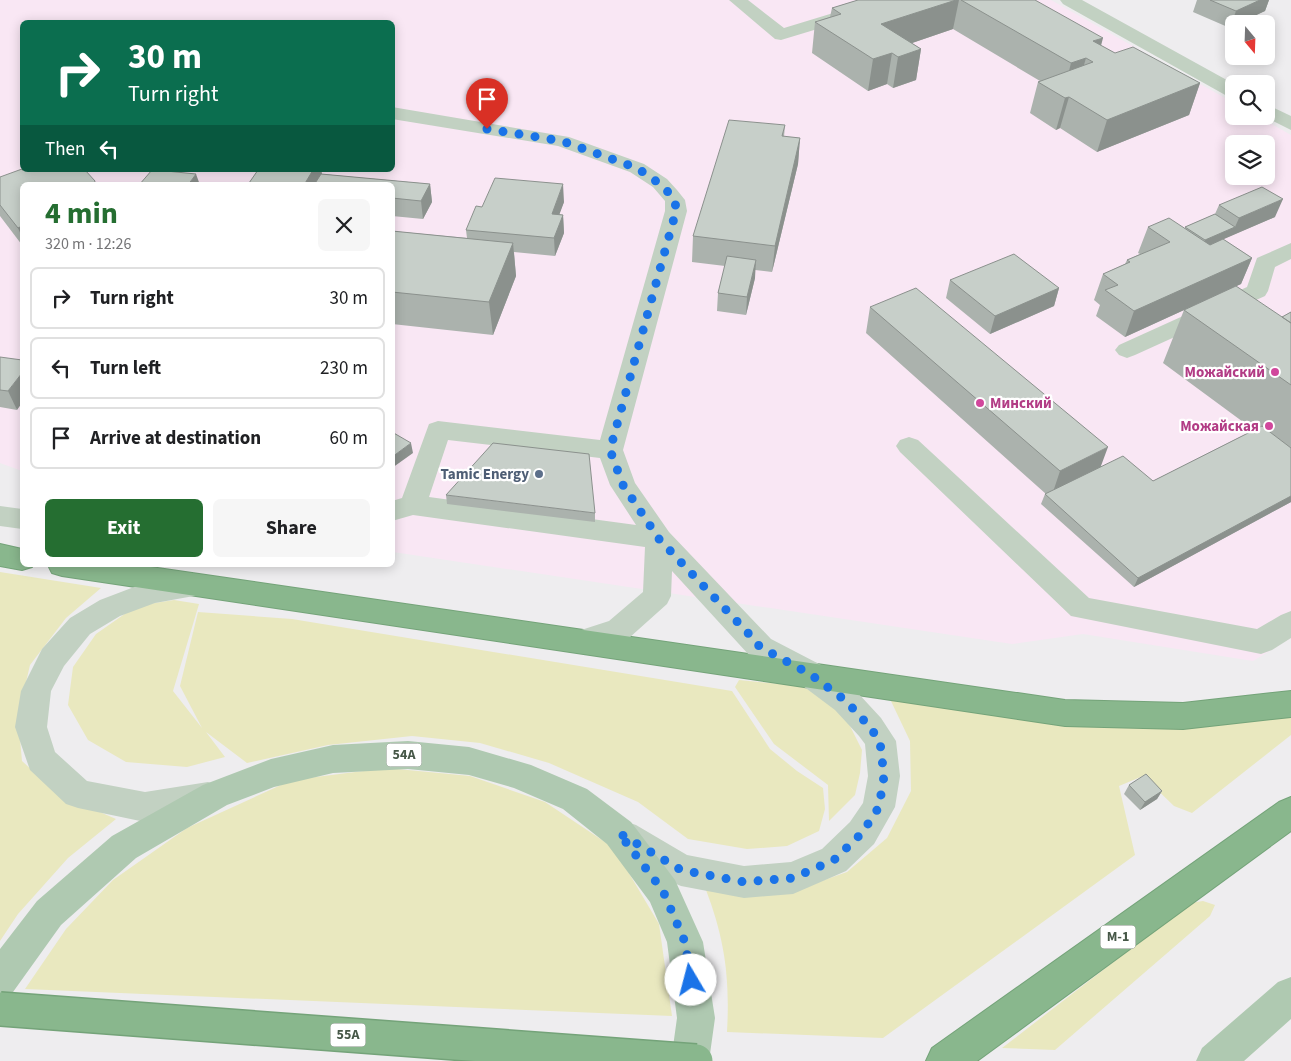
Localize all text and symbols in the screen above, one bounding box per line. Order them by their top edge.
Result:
north arrow [1225,15,1275,65]
map controls [1225,15,1275,185]
text: 30 m [128,32,202,82]
icon: right [45,40,110,105]
button: search [1225,75,1275,125]
text: Turn right [128,78,218,110]
pin [466,78,508,129]
icon: arrive [473,85,501,113]
icon: left [95,135,123,163]
button: layers [1225,135,1275,185]
text: Then [45,136,85,163]
text: 4 min [45,192,118,235]
button: close [318,199,370,251]
text: 320 m · 12:26 [45,233,132,255]
icon: right [47,284,75,312]
text: Turn right [90,285,174,312]
text: 30 m [330,285,368,312]
icon: left [47,354,75,382]
text: Turn left [90,355,161,382]
text: 230 m [320,355,368,382]
place label: Можайский [1185,362,1265,383]
marker: Можайский [1269,366,1281,378]
place label: Минский [990,393,1052,414]
marker: Минский [974,397,986,409]
place label: Можайская [1180,416,1259,437]
marker: Можайская [1263,420,1275,432]
icon: arrive [47,424,75,452]
text: Arrive at destination [90,425,261,452]
text: 60 m [330,425,368,452]
place label: Tamic Energy [440,464,529,485]
marker: Tamic Energy [533,468,545,480]
button: Exit [45,499,203,557]
button: Share [213,499,370,557]
road number: 54А [386,744,422,766]
road number: М-1 [1100,926,1136,949]
position arrow [664,953,716,1005]
road number: 55А [330,1024,366,1046]

